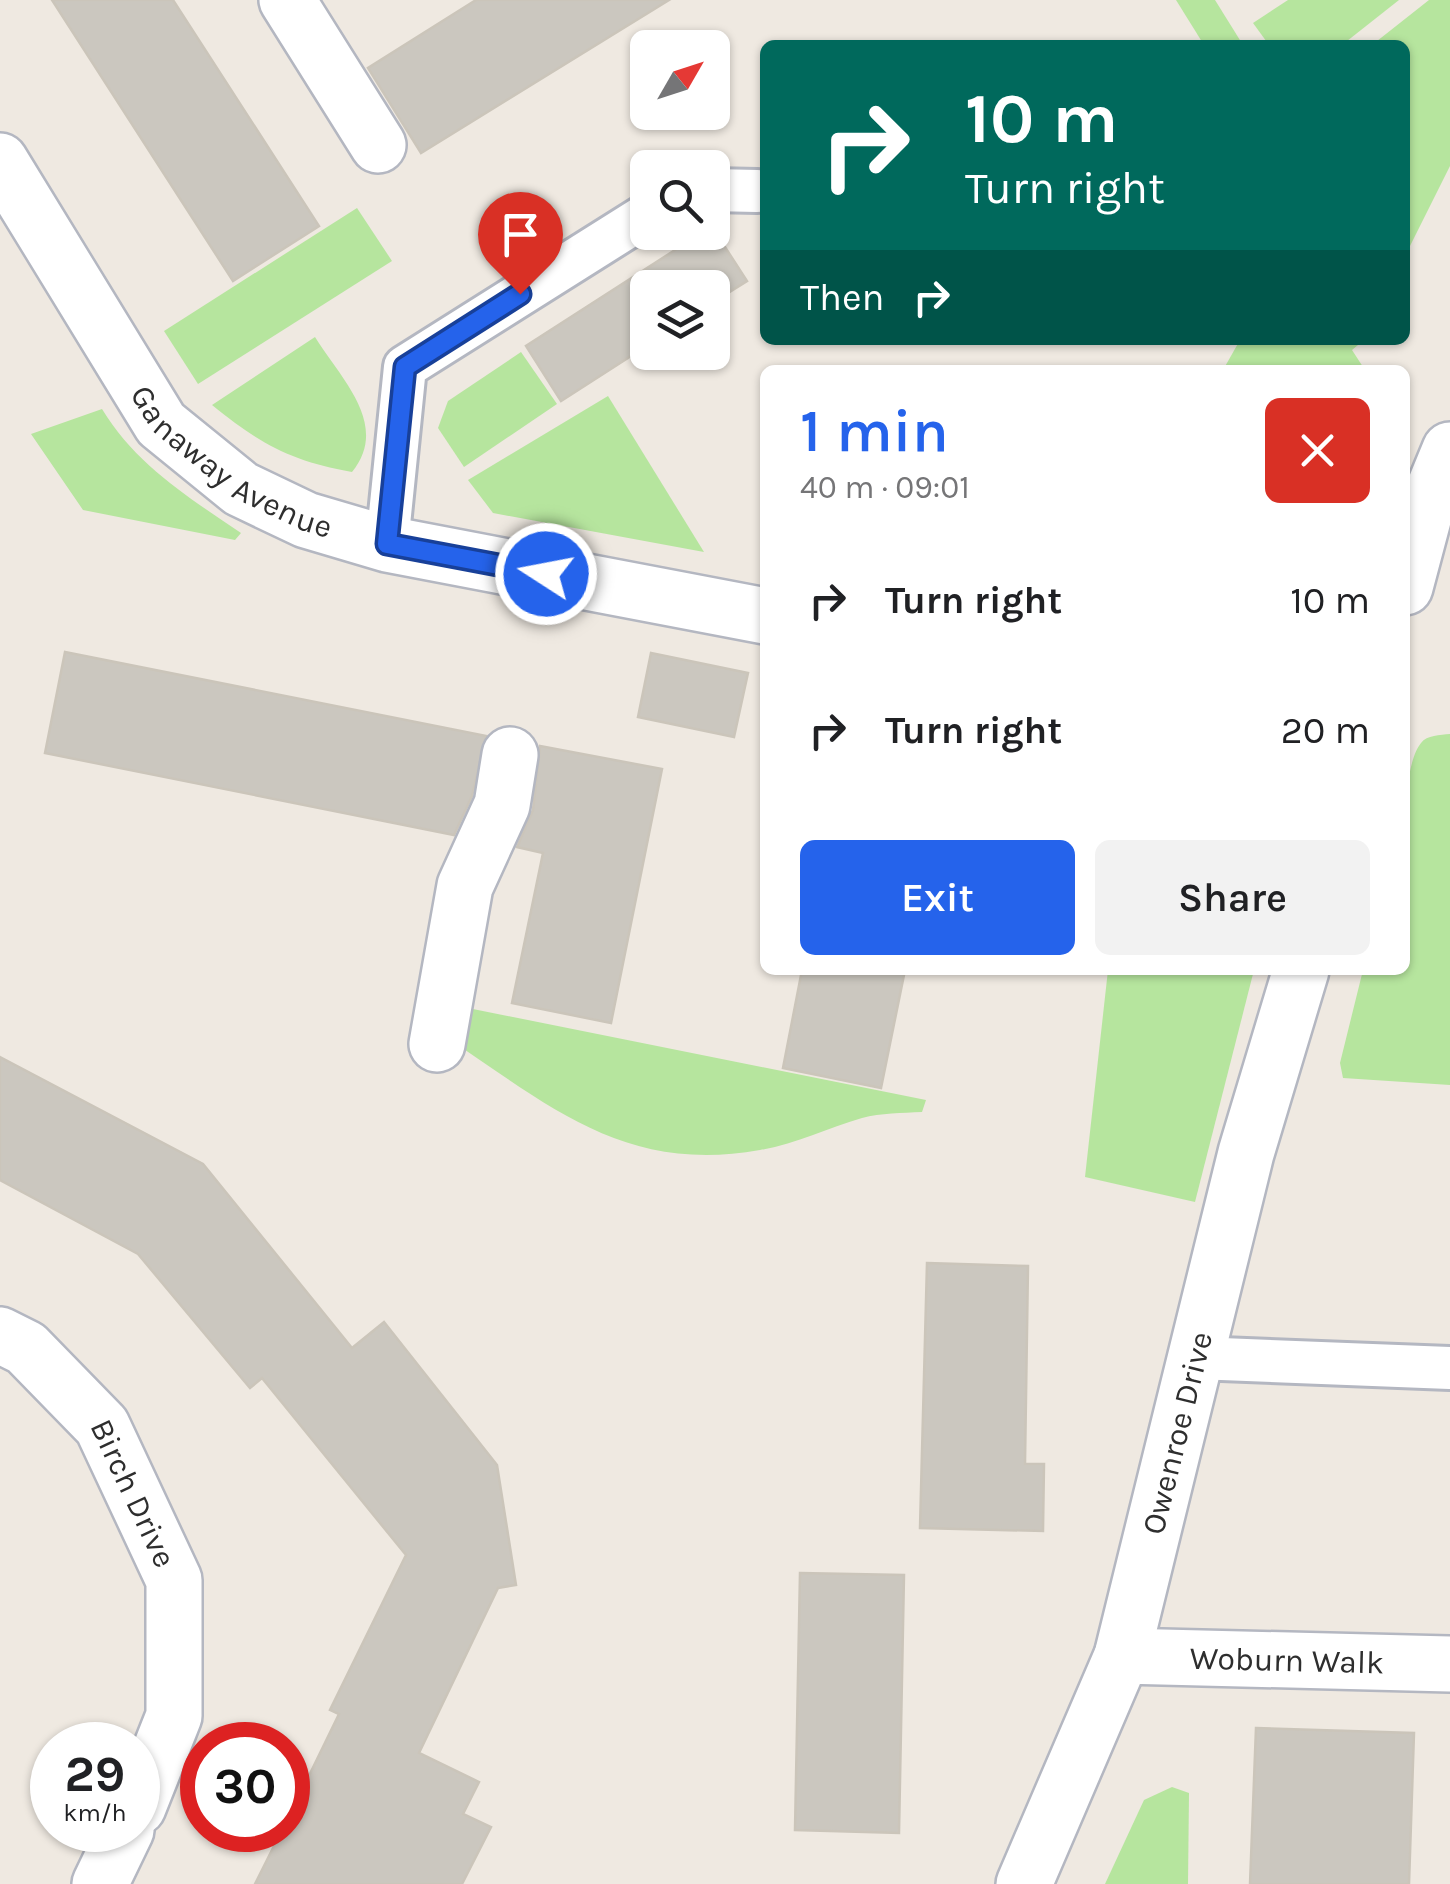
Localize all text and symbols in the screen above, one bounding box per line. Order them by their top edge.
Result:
north arrow [630,30,730,130]
map controls [630,30,730,370]
text: 10 m [965,78,1118,160]
icon: right [800,80,930,210]
button: search [630,150,730,250]
text: Turn right [965,162,1165,214]
pin [478,192,563,295]
icon: arrive [493,207,548,262]
button: layers [630,270,730,370]
icon: right [904,270,959,325]
text: Then [800,275,884,320]
street label: Ganaway Avenue [123,379,336,546]
text: 1 min [800,396,949,466]
button: close [1265,398,1370,503]
text: 40 m · 09:01 [800,469,970,506]
position arrow [494,522,598,626]
icon: right [800,573,855,628]
text: Turn right [885,578,1062,623]
text: 10 m [1290,578,1370,623]
icon: right [800,703,855,758]
text: Turn right [885,708,1062,753]
text: 20 m [1281,708,1370,753]
button: Exit [800,840,1075,955]
button: Share [1095,840,1370,955]
street label: Owenroe Drive [1135,1328,1220,1538]
street label: Birch Drive [82,1413,183,1573]
street label: Woburn Walk [1189,1640,1384,1681]
speed limit sign: 30 [180,1722,310,1852]
text: 29 [65,1745,125,1804]
text: km/h [63,1798,127,1827]

